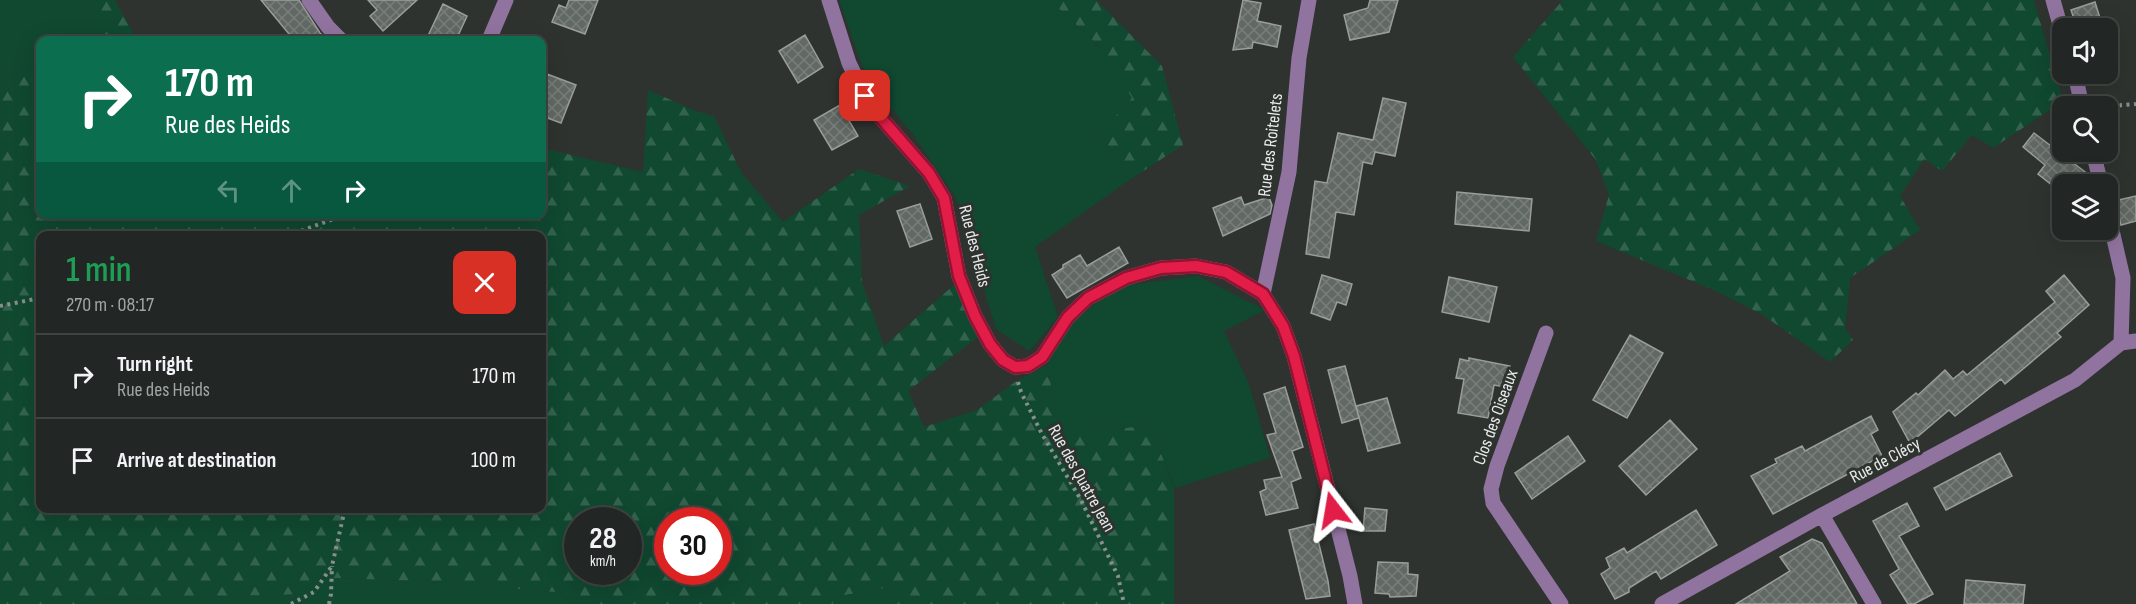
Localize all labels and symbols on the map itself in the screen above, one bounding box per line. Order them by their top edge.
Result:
pin [839,70,890,121]
street label: Rue des Roitelets [1254,92,1287,198]
street label: Rue des Heids [954,203,995,289]
street label: Clos des Oiseaux [1468,366,1523,468]
street label: Rue des Quatre Jean [1043,421,1120,536]
street label: Rue de Clécy [1846,433,1924,488]
position arrow [1301,478,1365,542]
speed limit sign: 30 [654,507,732,585]

